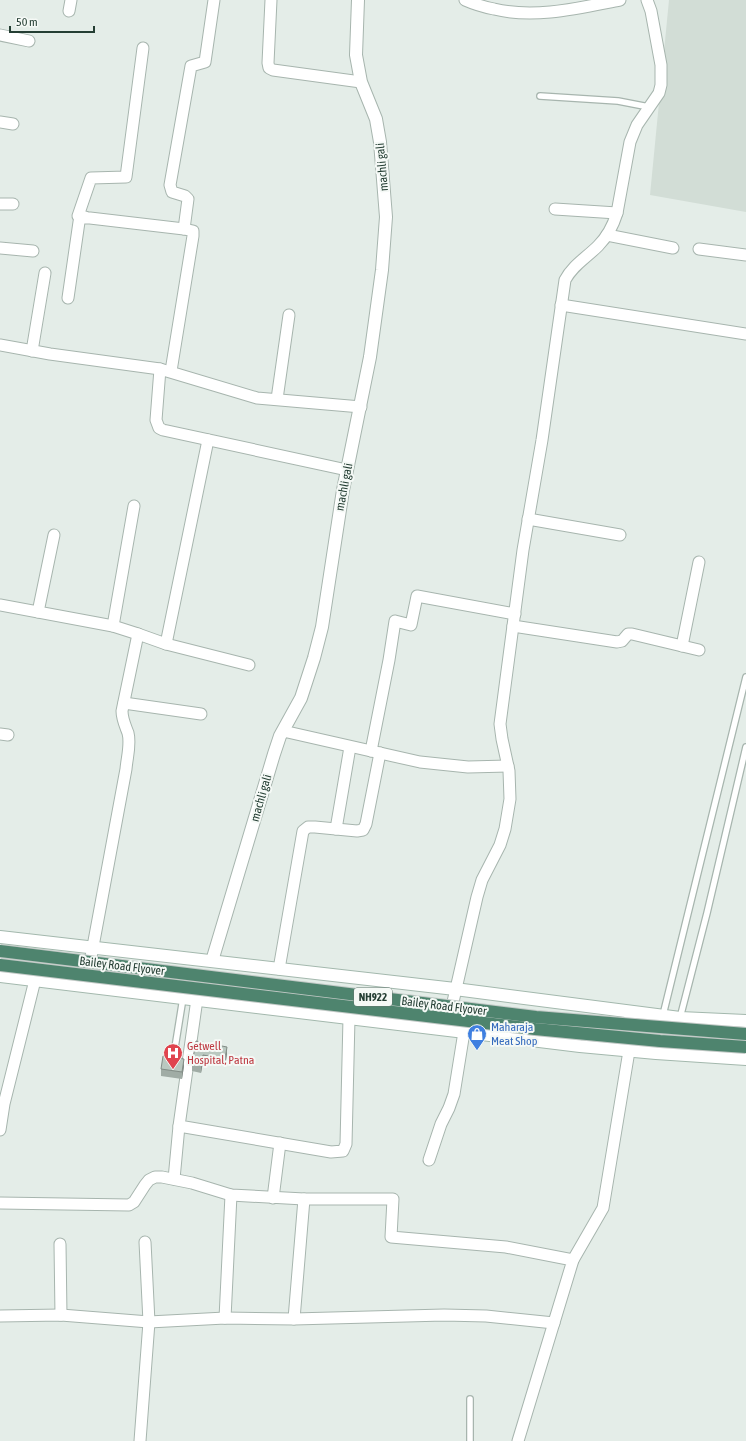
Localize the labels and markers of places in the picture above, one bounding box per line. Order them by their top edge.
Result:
place label: Maharaja Meat Shop [491,1020,538,1048]
shop icon: Maharaja Meat Shop [466,1023,488,1051]
place label: Getwell Hospital, Patna [187,1039,254,1067]
hospital icon: Getwell Hospital, Patna [162,1042,184,1070]

